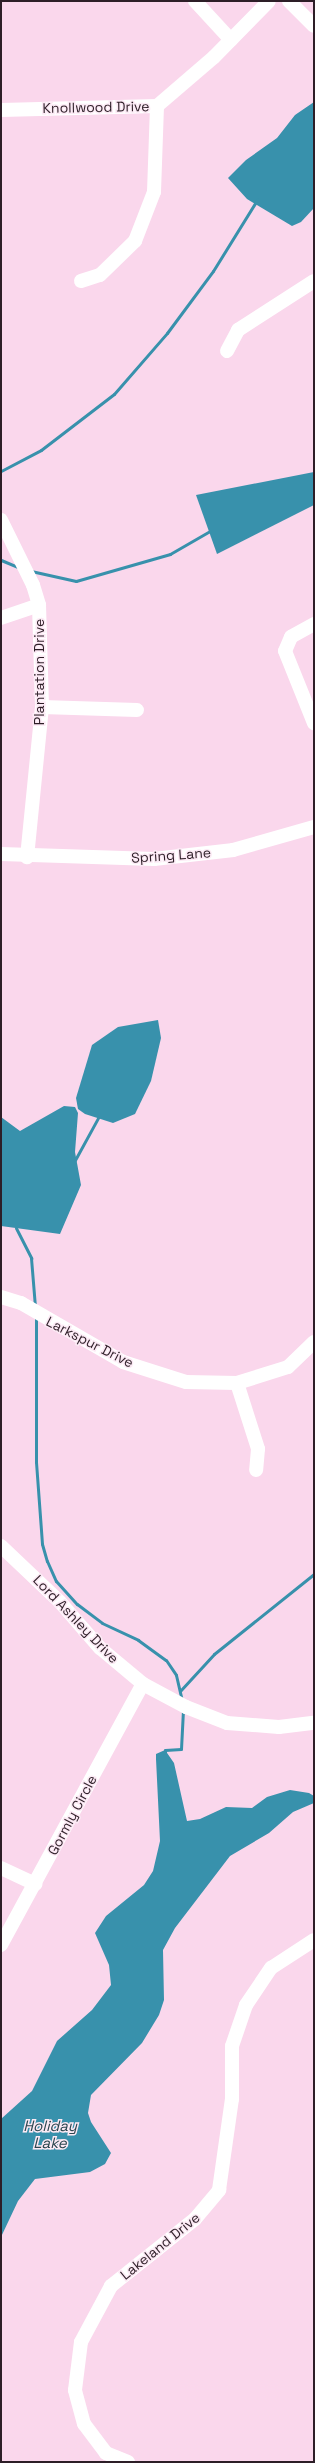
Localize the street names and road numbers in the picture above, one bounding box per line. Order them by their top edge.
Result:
street label: Knollwood Drive [42,98,150,116]
street label: Plantation Drive [31,619,47,725]
street label: Spring Lane [130,844,212,866]
street label: Larkspur Drive [44,1313,136,1371]
street label: Lord Ashley Drive [30,1571,122,1667]
street label: Gormly Circle [44,1772,100,1858]
street label: Lakeland Drive [117,2209,203,2283]

